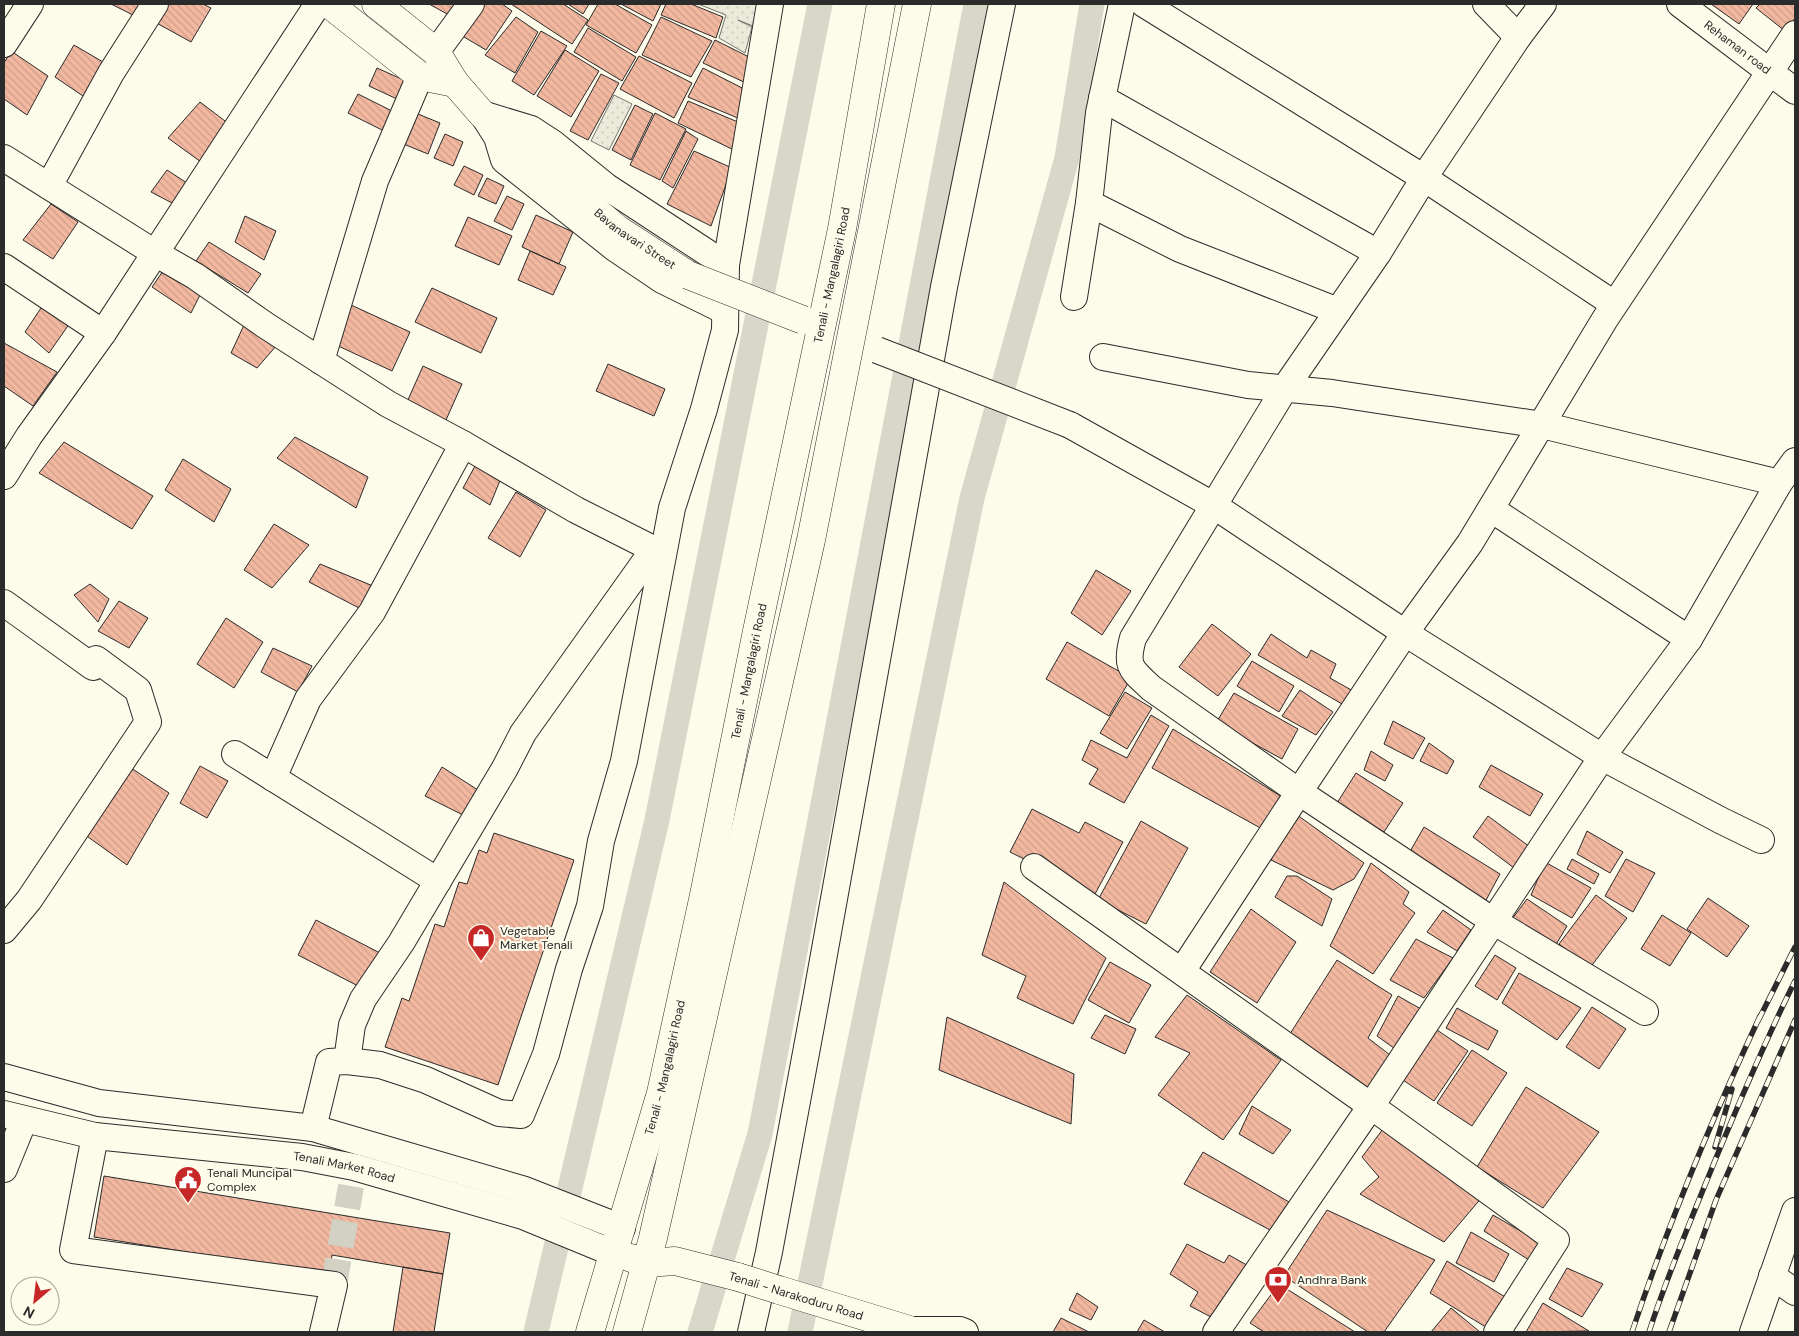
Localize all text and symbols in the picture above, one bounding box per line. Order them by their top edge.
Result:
street label: Rehaman road [1701,17,1774,78]
street label: Bavanavari Street [591,205,679,273]
street label: Tenali - Mangalagiri Road [810,206,854,344]
street label: Tenali - Mangalagiri Road [727,602,771,741]
shop icon: Vegetable Market Tenali [466,923,496,962]
place label: Vegetable Market Tenali [500,923,573,953]
street label: Tenali - Mangalagiri Road [641,999,689,1137]
street label: Tenali Market Road [293,1148,397,1186]
public building icon: Tenali Muncipal Complex [173,1165,203,1204]
place label: Tenali Muncipal Complex [207,1165,292,1195]
bank icon: Andhra Bank [1263,1265,1293,1304]
street label: Tenali - Narakoduru Road [727,1268,865,1324]
place label: Andhra Bank [1297,1272,1367,1288]
north arrow [10,1276,60,1326]
text: N [20,1302,38,1323]

